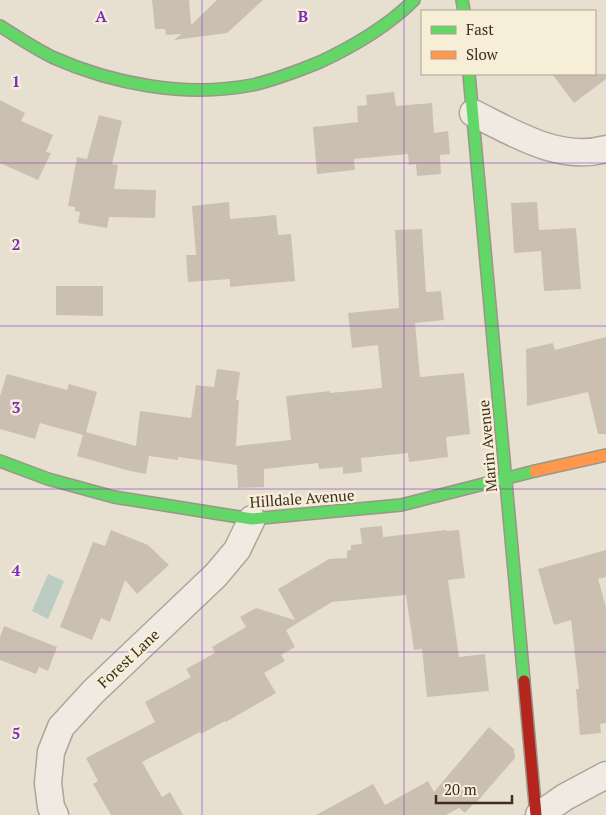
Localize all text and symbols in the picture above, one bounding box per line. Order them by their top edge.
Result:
text: A [95,5,107,27]
text: B [298,5,308,27]
legend [421,10,596,75]
text: Fast [466,19,494,39]
text: Slow [466,44,499,64]
text: 1 [11,70,21,92]
text: 2 [11,233,21,255]
text: 3 [11,396,21,418]
street label: Marin Avenue [473,399,501,493]
street label: Hilldale Avenue [249,484,355,512]
text: 4 [11,559,21,581]
street label: Forest Lane [93,624,163,692]
text: 5 [11,722,21,744]
scale bar [436,772,512,804]
text: 20 m [444,779,477,799]

